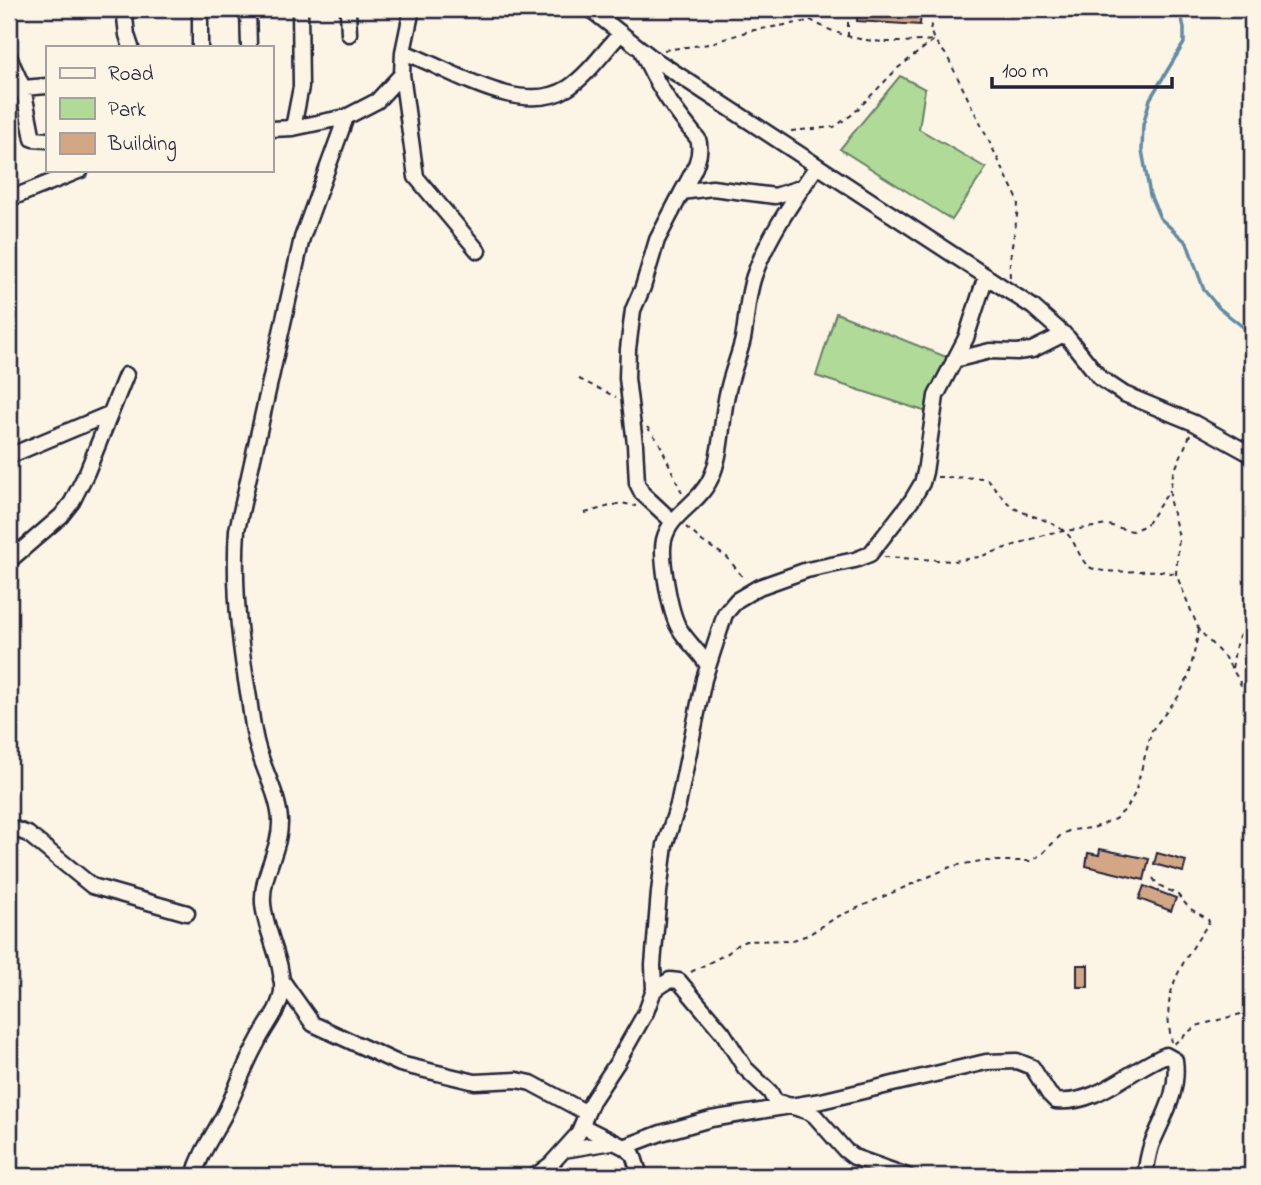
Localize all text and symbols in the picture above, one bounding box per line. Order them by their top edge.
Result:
legend [46,46,273,172]
scale bar [992,46,1172,90]
text: 100 m [1002,57,1048,87]
text: Road [108,60,154,90]
text: Park [108,96,147,126]
text: Building [107,130,177,162]

